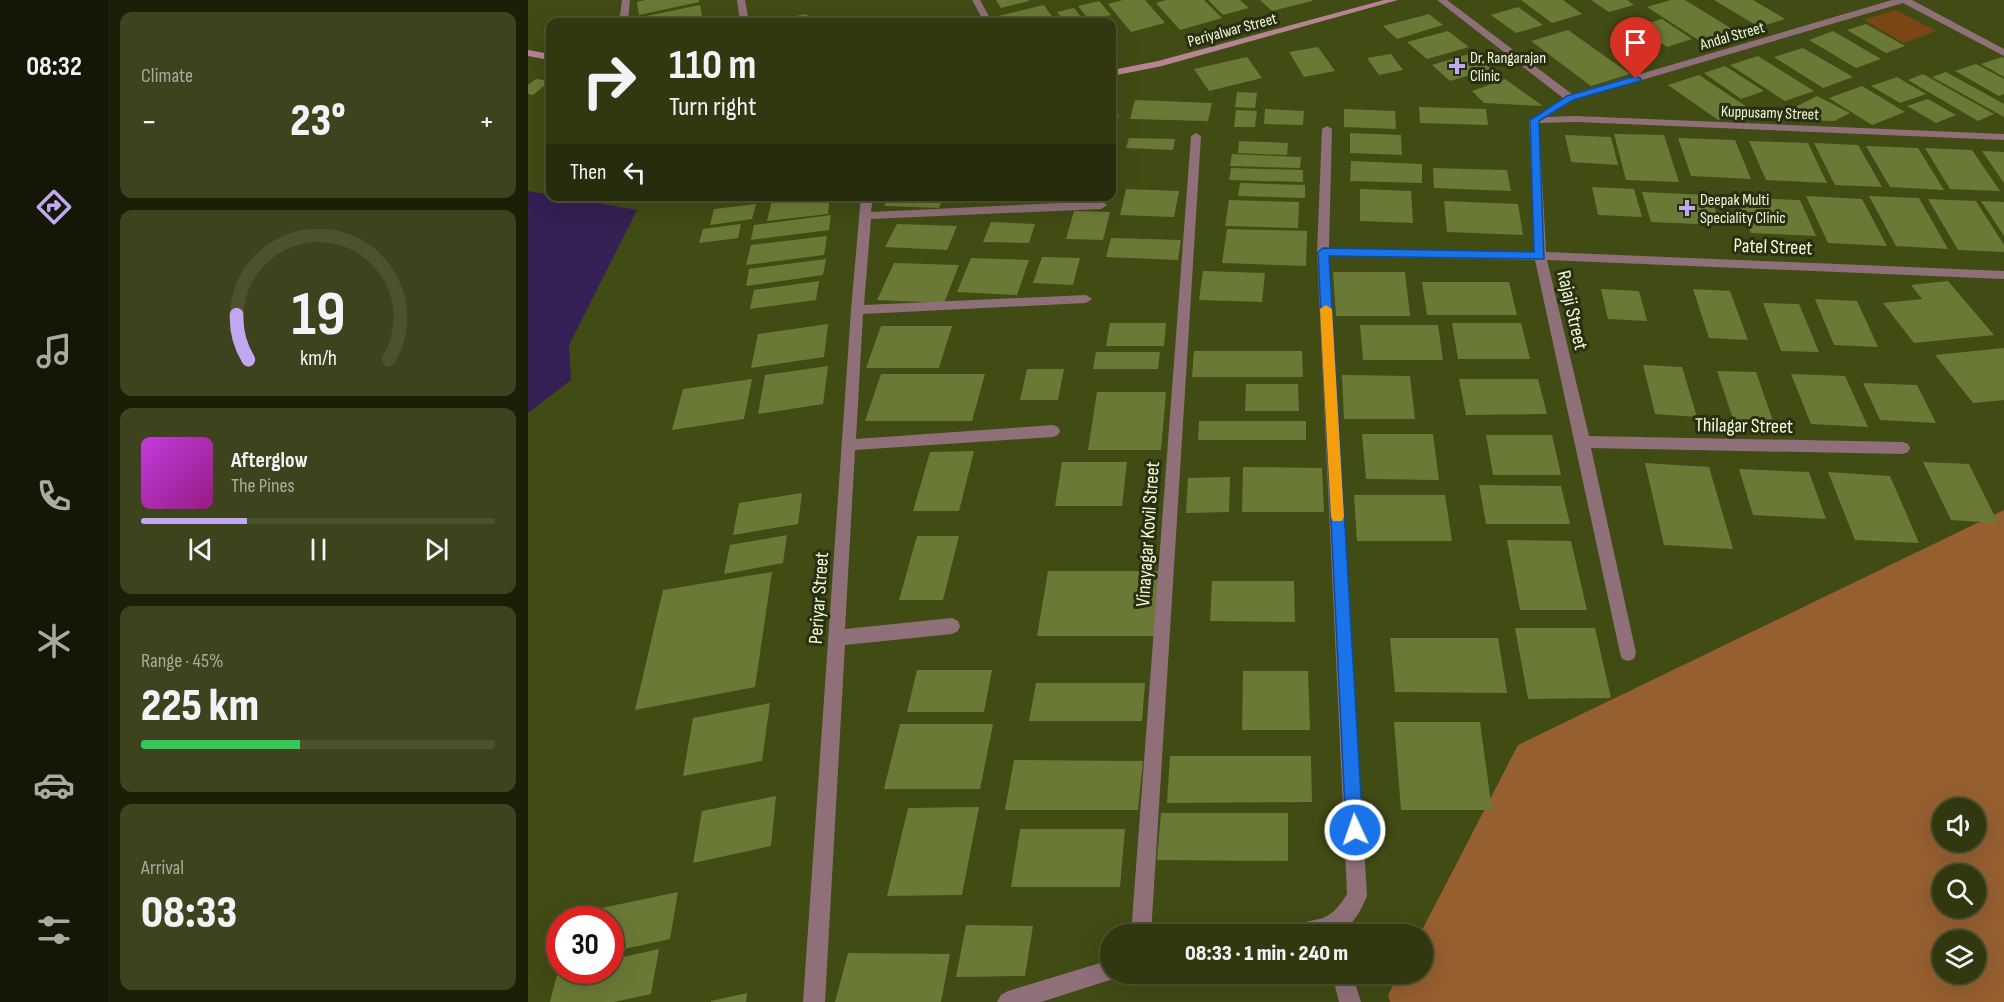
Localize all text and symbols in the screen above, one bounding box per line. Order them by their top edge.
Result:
street label: Periyalwar Street [1186,9,1279,51]
pin [1610,17,1661,79]
street label: Andal Street [1697,18,1767,55]
icon: arrive [1619,26,1652,59]
text: 110 m [669,40,756,91]
icon: right [570,42,648,120]
place label: Dr. Rangarajan Clinic [1470,49,1546,86]
text: 08:32 [26,51,82,83]
marker: Dr. Rangarajan Clinic [1448,57,1466,75]
text: Climate [141,64,193,88]
text: Turn right [669,91,756,123]
text: 23° [290,94,346,149]
text: − [141,102,157,142]
text: + [479,102,495,142]
street label: Kuppusamy Street [1721,102,1819,125]
icon: left [618,156,651,189]
text: Then [570,159,606,186]
icon: directions [33,186,75,228]
place label: Deepak Multi Speciality Clinic [1700,191,1786,228]
marker: Deepak Multi Speciality Clinic [1678,199,1696,217]
street label: Patel Street [1733,234,1813,260]
street label: Rajaji Street [1551,268,1593,352]
text: 19 [291,278,345,353]
icon: music [33,330,75,372]
text: km/h [299,346,337,371]
street label: Thilagar Street [1695,413,1793,439]
text: Afterglow [231,447,308,474]
street label: Vinayagar Kovil Street [1131,461,1165,608]
text: The Pines [231,474,295,498]
icon: phone [33,475,75,517]
icon: previous [184,533,217,566]
icon: pause [302,533,335,566]
icon: next [420,533,453,566]
street label: Periyar Street [804,551,834,645]
icon: climate [33,620,75,662]
text: Range · 45% [141,649,223,673]
text: 225 km [141,679,259,734]
icon: car [33,764,75,806]
position arrow [1323,798,1387,862]
map controls [1932,798,1986,984]
button: sound [1932,798,1986,852]
text: Arrival [141,856,184,880]
button: search [1932,864,1986,918]
text: 08:33 [141,886,237,941]
speed limit sign: 30 [546,906,624,984]
icon: filters [33,909,75,951]
button: layers [1932,930,1986,984]
text: 08:33 · 1 min · 240 m [1185,940,1348,967]

